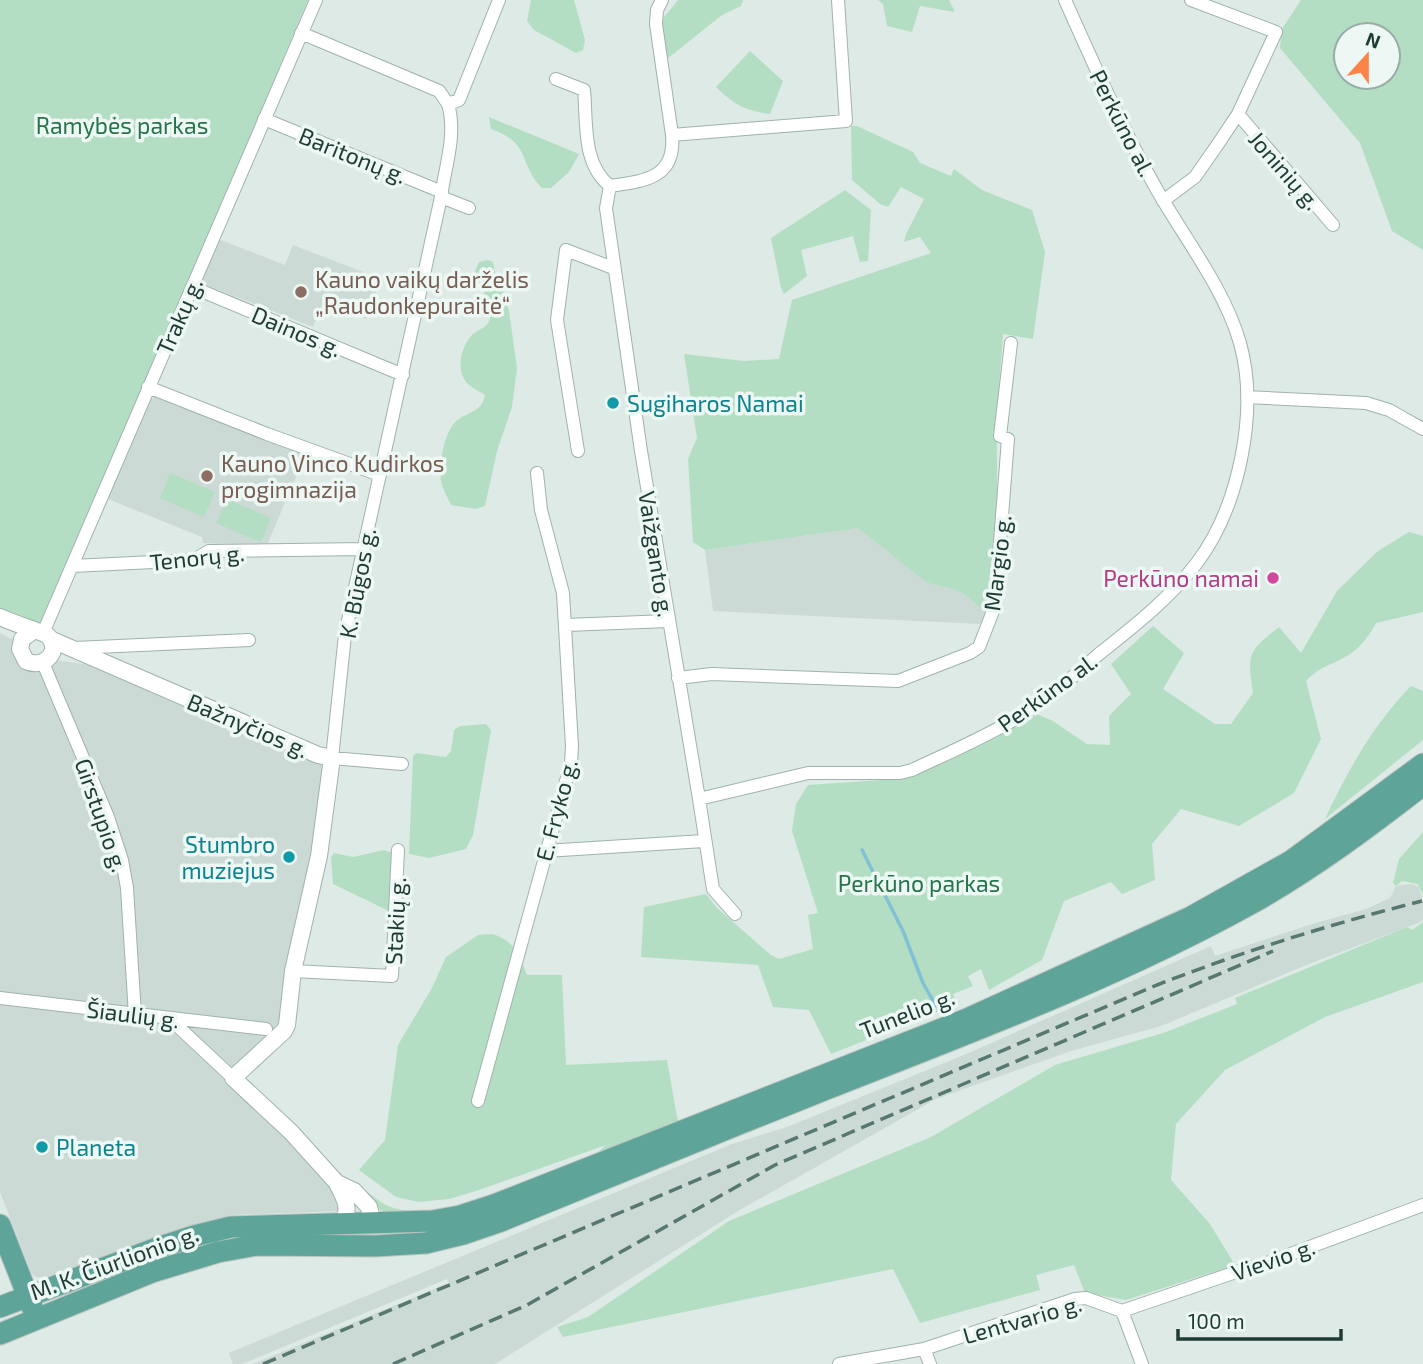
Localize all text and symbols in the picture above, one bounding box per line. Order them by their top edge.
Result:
north arrow [1332,21,1402,91]
text: N [1363,26,1384,53]
street label: Perkūno al. [1084,65,1162,181]
park label: Ramybės parkas [36,111,208,139]
street label: Baritonų g. [295,121,411,189]
street label: Joninių g. [1243,125,1327,215]
place label: Kauno vaikų darželis „Raudonkepuraitė“ [315,265,529,319]
street label: Trakų g. [150,273,208,359]
marker: Kauno vaikų darželis „Raudonkepuraitė“ [293,284,309,300]
street label: Dainos g. [248,300,346,362]
place label: Sugiharos Namai [627,389,804,417]
marker: Sugiharos Namai [605,395,621,411]
place label: Kauno Vinco Kudirkos progimnazija [221,449,445,503]
marker: Kauno Vinco Kudirkos progimnazija [199,468,215,484]
street label: Vaižganto g. [633,489,681,619]
street label: Margio g. [977,513,1017,613]
street label: K. Būgos g. [333,525,381,641]
street label: Tenorų g. [148,538,246,576]
place label: Perkūno namai [1103,564,1259,592]
marker: Perkūno namai [1265,570,1281,586]
street label: Perkūno al. [992,647,1102,737]
street label: Bažnyčios g. [183,687,313,763]
street label: Girstupio g. [70,755,134,875]
street label: E. Fryko g. [529,756,583,864]
place label: Stumbro muziejus [181,830,275,884]
marker: Stumbro muziejus [281,849,297,865]
park label: Perkūno parkas [838,869,1000,897]
street label: Stakių g. [379,876,411,966]
street label: Tunelio g. [856,982,958,1044]
street label: Šiaulių g. [85,994,181,1034]
place label: Planeta [56,1133,136,1161]
marker: Planeta [34,1139,50,1155]
street label: M. K. Čiurlionio g. [26,1219,202,1305]
street label: Vievio g. [1228,1232,1318,1286]
street label: Lentvario g. [959,1289,1085,1349]
scale bar [1178,1298,1341,1342]
text: 100 m [1188,1308,1245,1333]

